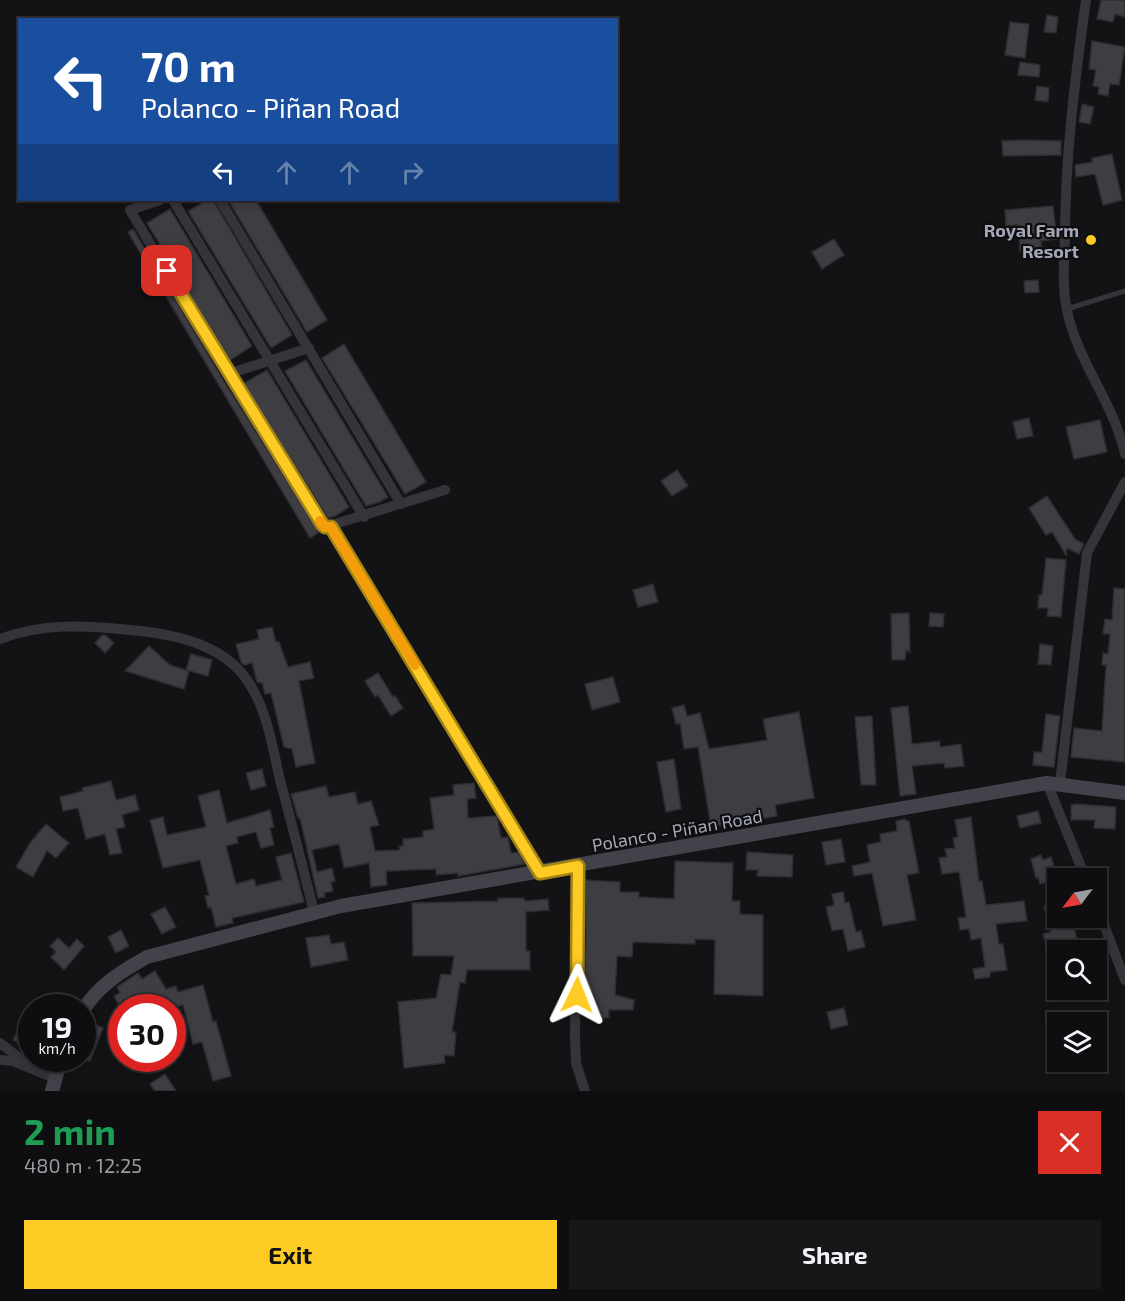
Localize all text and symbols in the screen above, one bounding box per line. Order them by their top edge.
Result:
text: 70 m [141,40,236,90]
icon: left [42,42,120,120]
text: Polanco - Piñan Road [141,91,400,123]
icon: left [207,156,240,189]
icon: ahead [270,156,303,189]
icon: ahead [333,156,366,189]
icon: right [396,156,429,189]
place label: Royal Farm Resort [984,219,1080,262]
marker: Royal Farm Resort [1084,233,1098,247]
pin [141,245,192,296]
icon: arrive [150,254,183,287]
street label: Polanco - Piñan Road [590,804,764,856]
north arrow [1047,868,1107,928]
map controls [1047,868,1107,1072]
button: search [1047,940,1107,1000]
position arrow [545,963,609,1027]
speed limit sign: 30 [108,994,186,1072]
text: 19 [42,1008,72,1044]
button: layers [1047,1012,1107,1072]
text: km/h [38,1039,76,1057]
text: 2 min [24,1109,116,1152]
button: close [1038,1111,1101,1174]
text: 480 m · 12:25 [24,1153,142,1177]
button: Exit [24,1220,557,1289]
button: Share [569,1220,1101,1289]

